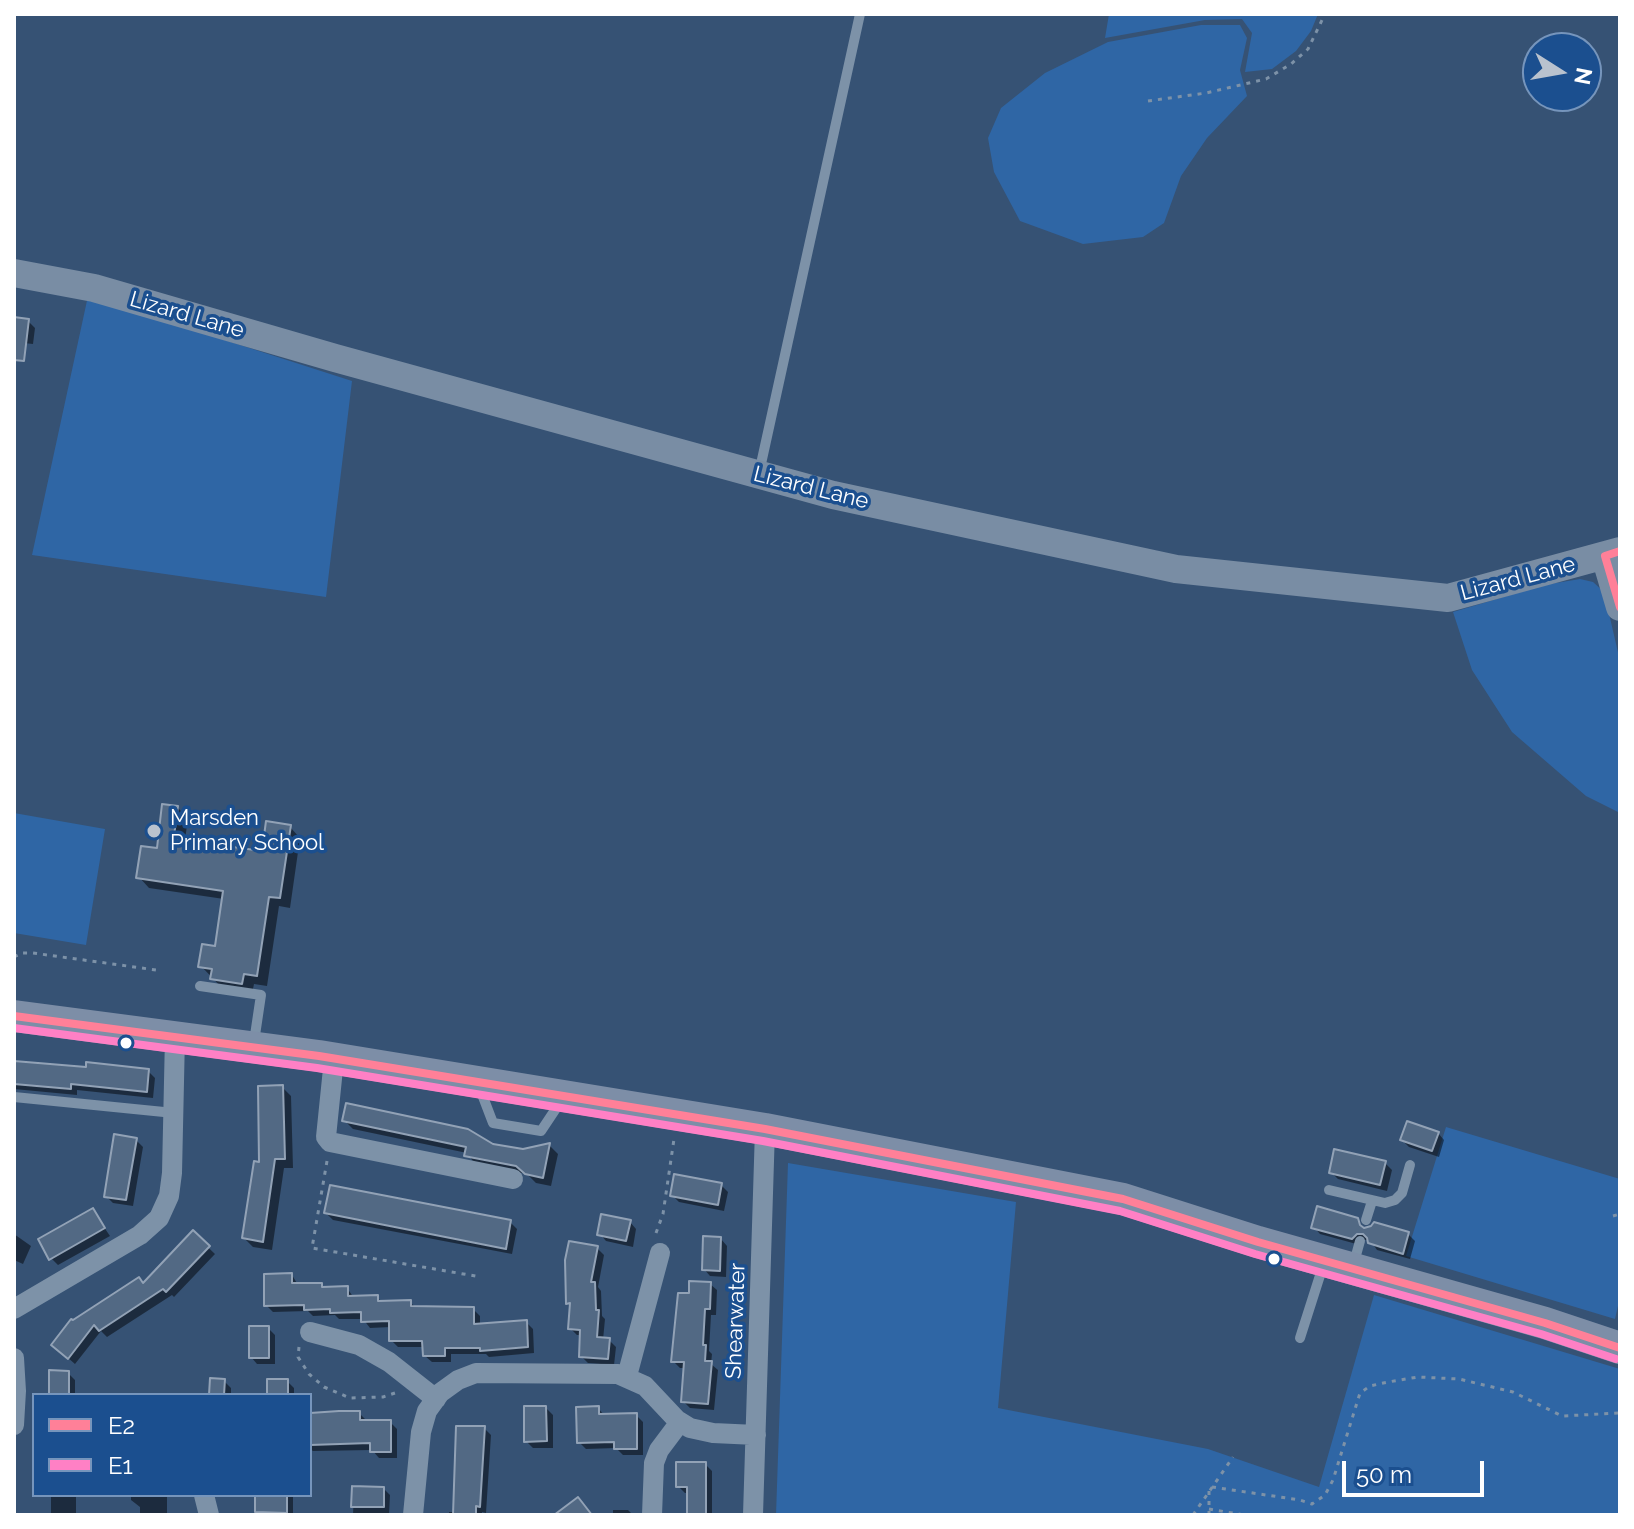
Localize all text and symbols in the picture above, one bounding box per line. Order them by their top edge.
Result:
north arrow [1522,32,1602,112]
text: N [1569,65,1598,87]
street label: Lizard Lane [127,286,247,344]
street label: Lizard Lane [751,461,871,515]
street label: Lizard Lane [1458,551,1578,607]
place label: Marsden Primary School [170,805,324,856]
marker: Marsden Primary School [145,822,163,840]
unlabelled marker [118,1035,134,1051]
unlabelled marker [1266,1251,1282,1267]
street label: Shearwater [721,1263,751,1379]
legend [32,1393,312,1497]
text: E2 [108,1411,135,1440]
scale bar [1346,1445,1488,1495]
text: E1 [108,1451,133,1480]
text: 50 m [1356,1460,1412,1489]

